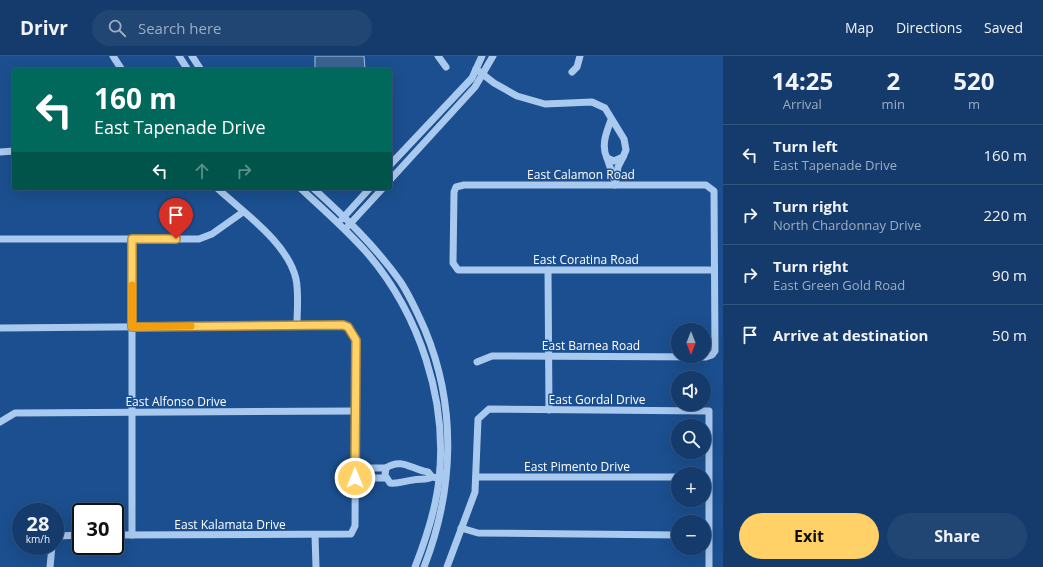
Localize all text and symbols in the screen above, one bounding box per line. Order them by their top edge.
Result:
search box [92,10,372,46]
text: Drivr [20,15,68,41]
icon: search [106,17,128,39]
text: Search here [138,18,222,38]
text: Map [845,18,874,37]
text: Directions [896,18,962,37]
text: Saved [984,18,1023,37]
text: 14:25 [771,64,833,97]
text: 2 [886,64,900,97]
text: 520 [953,64,995,97]
text: 160 m [94,79,177,117]
icon: left [28,84,80,136]
text: Arrival [783,95,822,113]
text: min [882,95,905,113]
text: m [968,95,980,113]
text: East Tapenade Drive [94,115,266,139]
text: Turn left [773,136,838,156]
icon: left [739,144,761,166]
text: 160 m [983,145,1027,165]
text: East Tapenade Drive [773,156,897,174]
icon: left [149,160,171,182]
icon: ahead [191,160,213,182]
icon: right [233,160,255,182]
street label: East Calamon Road [527,166,635,183]
text: Turn right [773,196,848,216]
pin [159,198,193,239]
icon: arrive [165,204,187,226]
icon: right [739,204,761,226]
text: 220 m [983,205,1027,225]
text: North Chardonnay Drive [773,216,921,234]
street label: East Coratina Road [533,251,639,268]
text: Turn right [773,256,848,276]
icon: right [739,264,761,286]
text: 90 m [992,265,1027,285]
text: East Green Gold Road [773,276,905,294]
north arrow [671,323,711,363]
map controls [671,323,711,555]
icon: arrive [739,324,761,346]
text: Arrive at destination [773,325,928,345]
text: 50 m [992,325,1027,345]
street label: East Barnea Road [542,337,640,354]
button: sound [671,371,711,411]
street label: East Gordal Drive [549,391,646,408]
street label: East Alfonso Drive [125,393,227,410]
button: search [671,419,711,459]
position arrow [334,457,376,499]
street label: East Pimento Drive [524,458,630,475]
button: + [671,467,711,507]
speed limit sign: 30 [72,503,124,555]
text: 28 [27,510,49,537]
button: Exit [739,513,879,559]
button: Share [887,513,1027,559]
button: − [671,515,711,555]
street label: East Kalamata Drive [174,516,286,533]
text: km/h [26,532,50,546]

